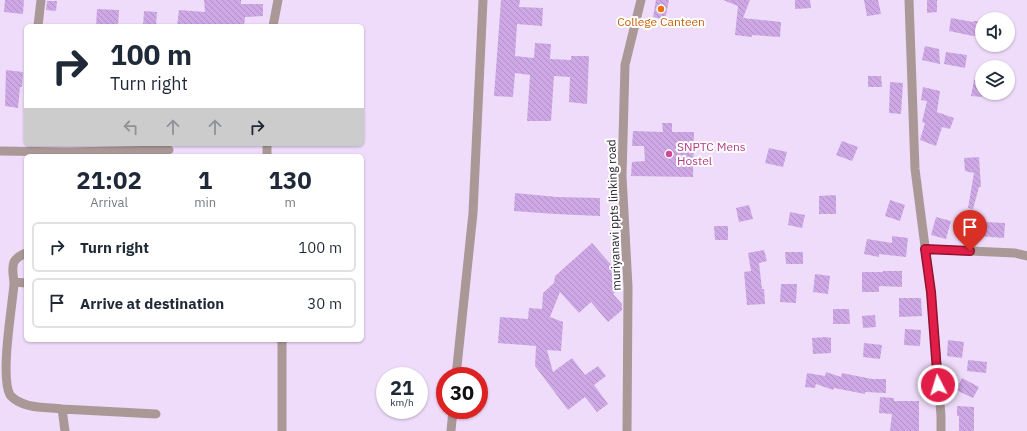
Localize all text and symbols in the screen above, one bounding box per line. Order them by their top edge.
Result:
marker: College Canteen [656,4,666,14]
map controls [975,12,1015,100]
button: sound [975,12,1015,52]
place label: College Canteen [617,14,705,29]
text: 100 m [110,36,192,73]
icon: right [44,40,96,92]
button: layers [975,60,1015,100]
text: Turn right [110,72,188,95]
icon: left [120,116,142,138]
icon: ahead [162,116,184,138]
icon: ahead [204,116,226,138]
icon: right [246,116,268,138]
street label: muriyanavi ppts linking road [603,139,624,291]
place label: SNPTC Mens Hostel [677,139,746,168]
marker: SNPTC Mens Hostel [664,149,674,159]
text: 21:02 [76,164,142,196]
text: 1 [198,164,212,196]
text: 130 [268,164,312,196]
text: Arrival [90,194,128,211]
text: min [194,194,216,211]
text: m [284,194,296,211]
pin [953,210,987,251]
icon: arrive [959,216,981,238]
icon: right [46,236,68,258]
text: Turn right [80,238,149,257]
text: 100 m [298,238,342,257]
icon: arrive [46,292,68,314]
text: Arrive at destination [80,294,224,313]
text: 30 m [307,294,342,313]
position arrow [917,364,959,406]
speed limit sign: 30 [436,367,488,419]
text: 21 [390,374,414,401]
text: km/h [390,396,414,409]

